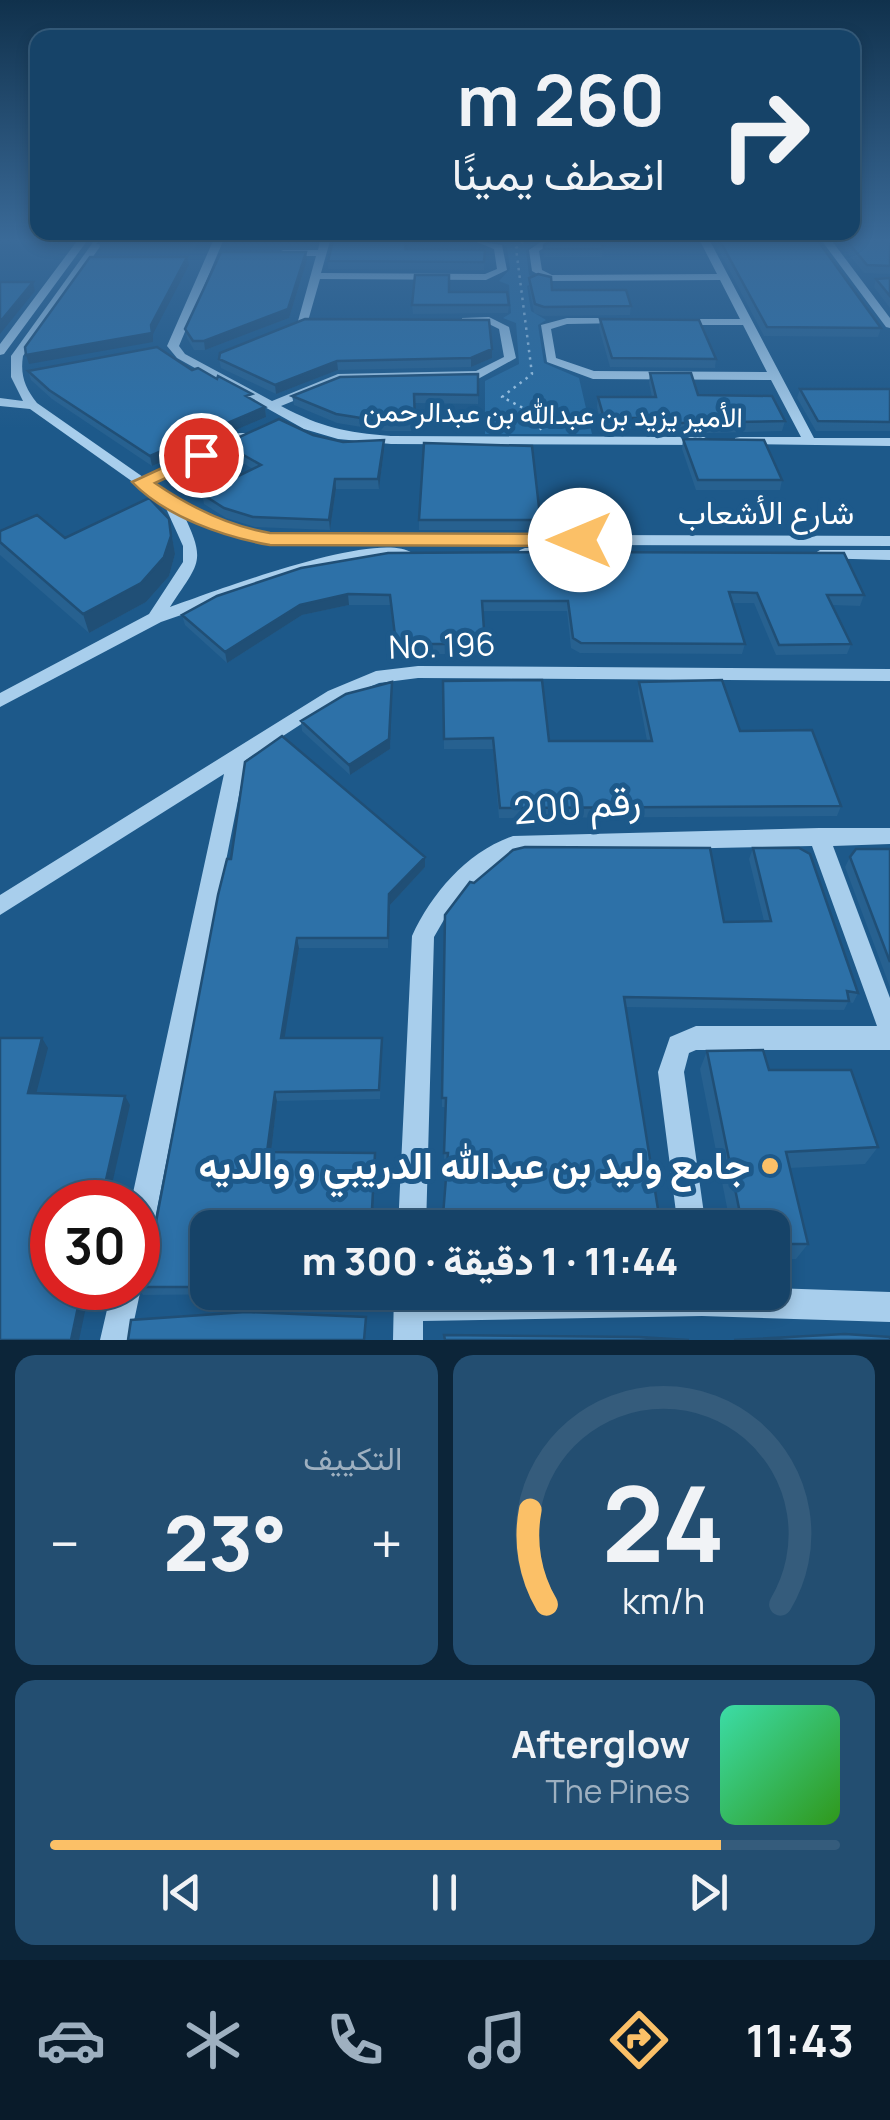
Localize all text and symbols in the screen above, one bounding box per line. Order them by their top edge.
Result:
text: 260 m [457,51,665,147]
icon: right [700,70,830,200]
text: انعطف يمينًا [452,142,665,204]
street label: الأمير يزيد بن عبدالله بن عبدالرحمن [363,391,743,435]
pin [159,413,244,498]
icon: arrive [174,428,229,483]
position arrow [528,488,632,592]
street label: شارع الأشعاب [678,490,854,535]
street label: No. 196 [388,621,496,669]
street label: رقم 200 [511,773,643,836]
place label: جامع وليد بن عبدالله الدريبي و والديه [198,1138,750,1198]
marker: جامع وليد بن عبدالله الدريبي و والديه [759,1155,781,1177]
speed limit sign: 30 [30,1180,160,1310]
text: 11:44 · 1 دقيقة · 300 m [302,1234,678,1286]
text: التكييف [303,1436,403,1480]
text: 24 [602,1451,725,1593]
text: 23° [164,1491,287,1594]
text: − [50,1505,80,1581]
text: + [371,1505,402,1581]
text: km/h [622,1576,705,1625]
text: Afterglow [511,1717,690,1769]
text: The Pines [546,1769,690,1813]
icon: previous [154,1865,209,1920]
icon: pause [417,1865,472,1920]
icon: next [681,1865,736,1920]
icon: car [36,2005,106,2075]
icon: climate [178,2005,248,2075]
icon: phone [320,2005,390,2075]
icon: music [462,2005,532,2075]
icon: directions [604,2005,674,2075]
text: 11:43 [746,2009,854,2071]

